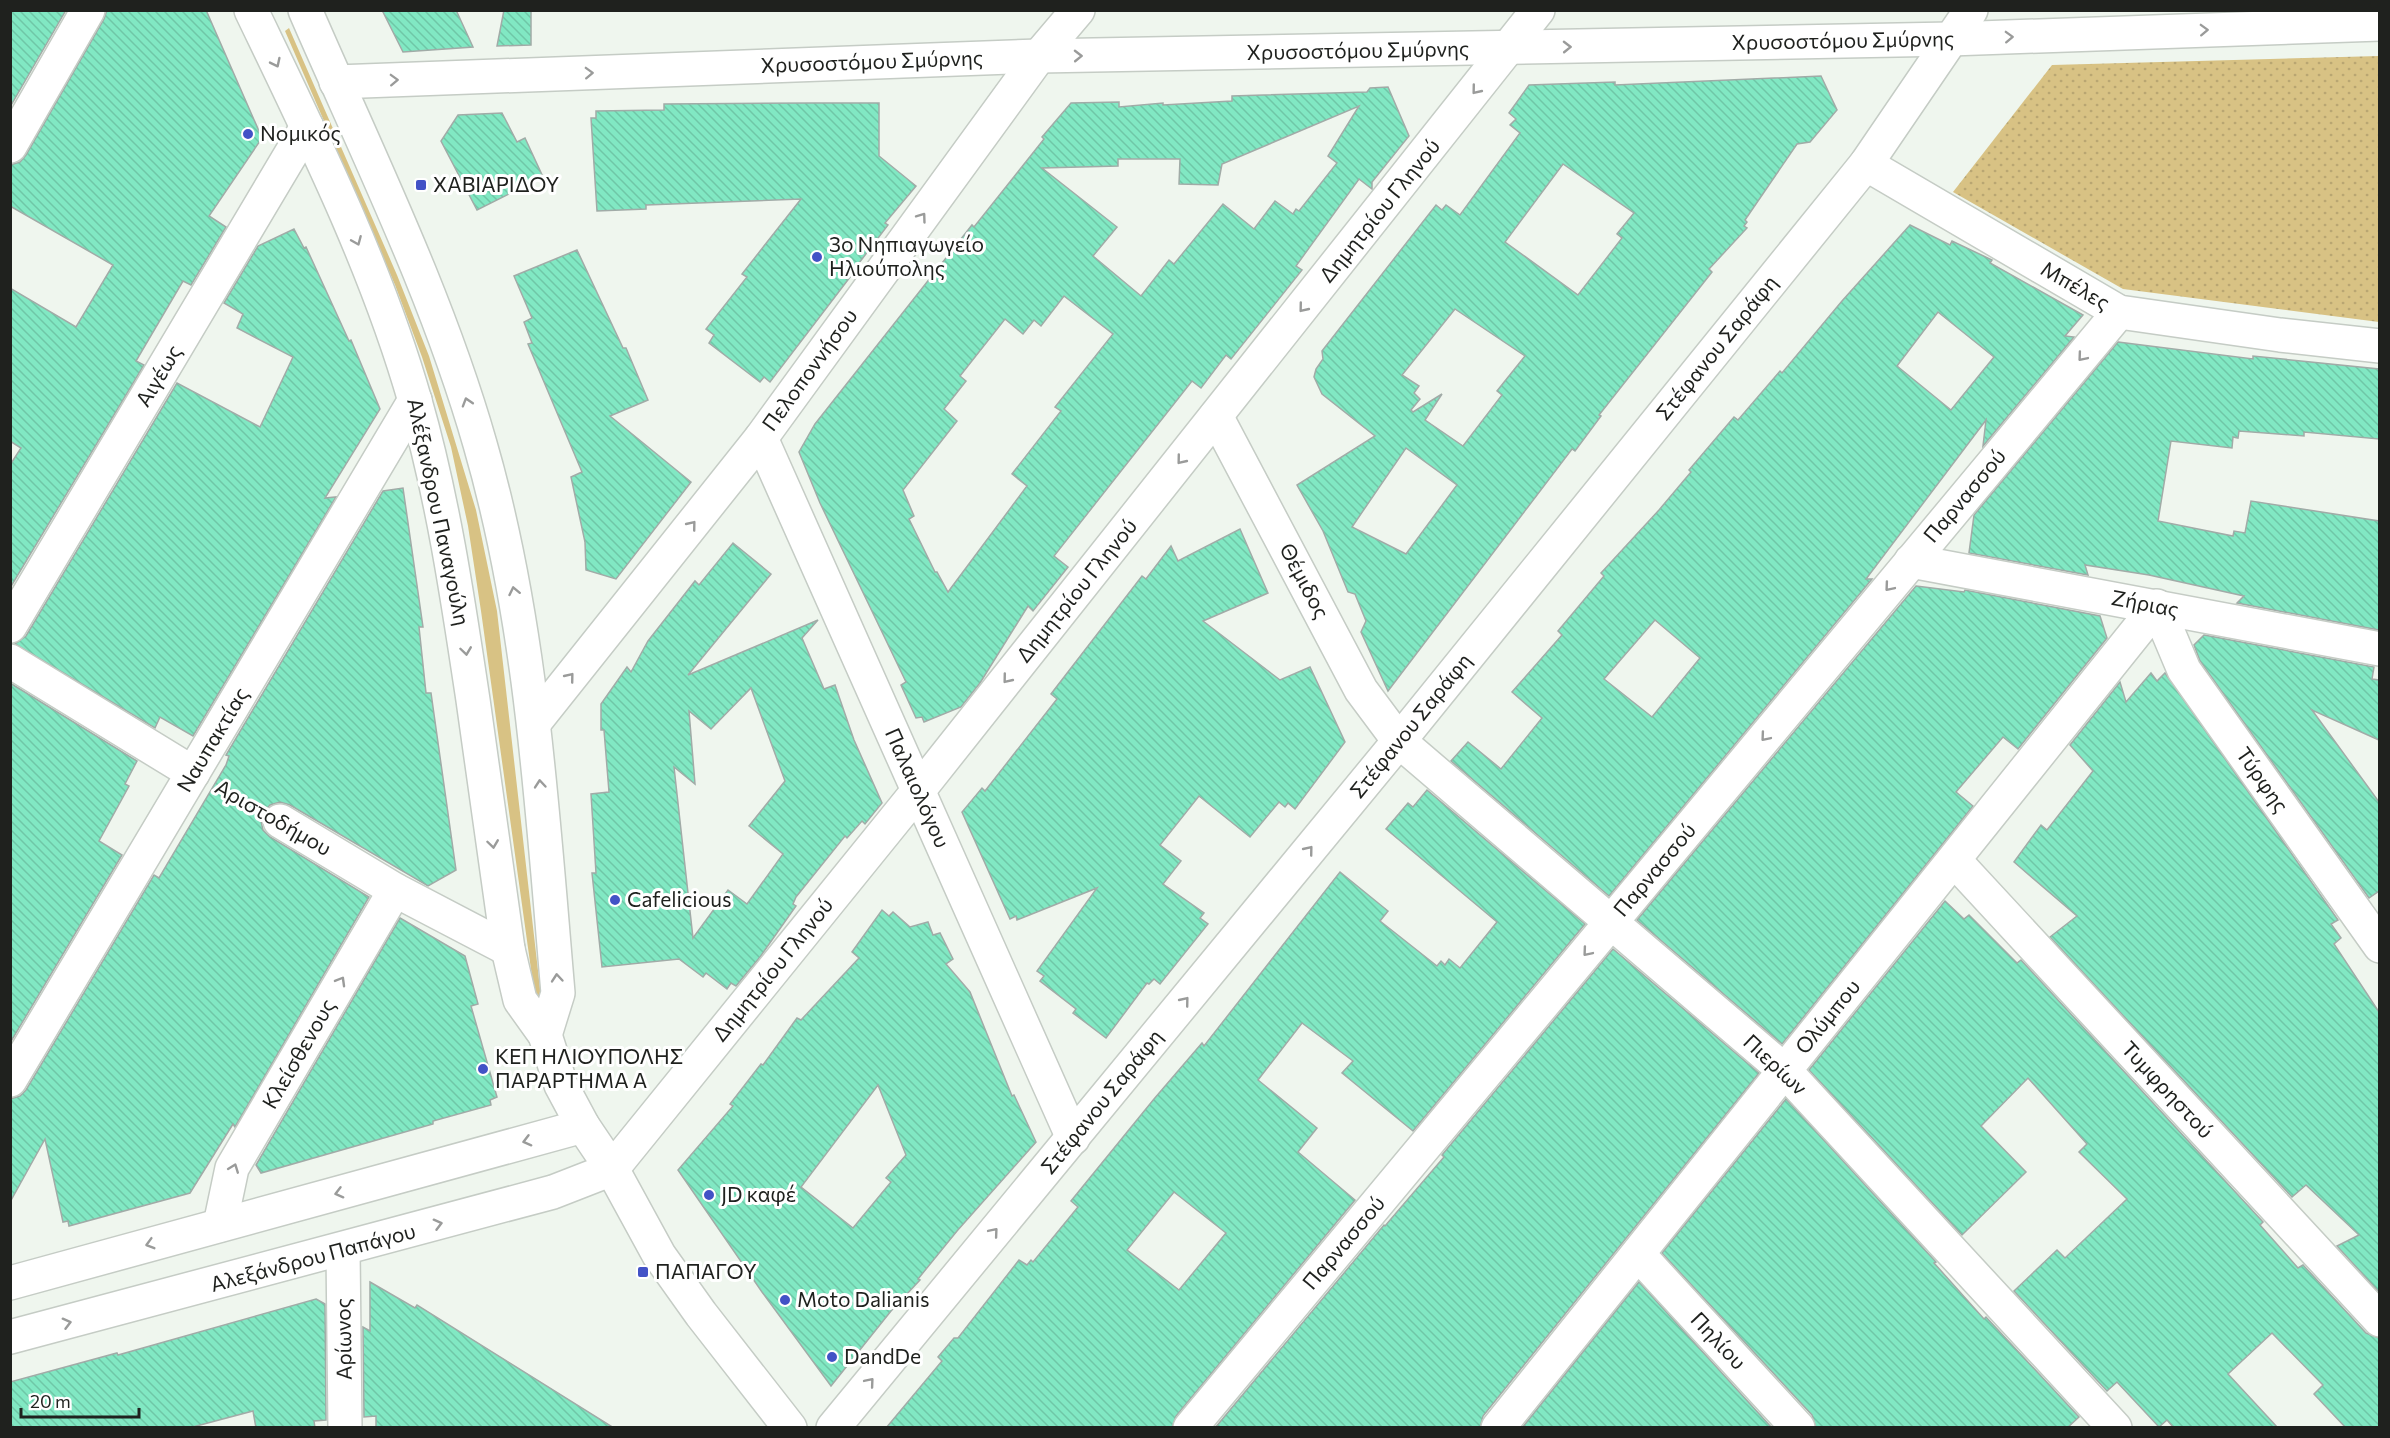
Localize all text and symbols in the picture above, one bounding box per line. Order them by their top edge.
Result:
one-way arrow [2199,24,2208,36]
street label: Χρυσοστόμου Σμύρνης [1731,25,1954,54]
one-way arrow [2005,31,2014,43]
street label: Χρυσοστόμου Σμύρνης [1246,35,1469,64]
one-way arrow [1562,41,1571,53]
street label: Χρυσοστόμου Σμύρνης [760,44,984,77]
one-way arrow [1073,50,1082,62]
one-way arrow [269,57,281,68]
one-way arrow [585,66,594,79]
one-way arrow [390,73,399,86]
one-way arrow [1473,83,1484,94]
place label: Νομικός [260,120,341,145]
marker: Νομικός [241,127,255,141]
street label: Δημητρίου Γληνού [1313,133,1444,287]
place label: ΧΑΒΙΑΡΙΔΟΥ [433,171,559,196]
marker: ΧΑΒΙΑΡΙΔΟΥ [414,178,428,192]
one-way arrow [915,213,926,224]
place label: 3o Νηπιαγωγείο Ηλιούπολης [829,231,984,280]
one-way arrow [350,234,362,245]
marker: 3o Νηπιαγωγείο Ηλιούπολης [810,250,824,264]
street label: Μπέλες [2037,255,2115,314]
street label: Στέφανου Σαράφη [1650,270,1782,424]
one-way arrow [1299,301,1310,312]
street label: Πελοποννήσου [756,303,862,435]
street label: Αιγέως [130,340,186,411]
one-way arrow [2078,350,2089,361]
street label: Αλέξανδρου Παναγούλη [403,396,476,628]
one-way arrow [462,397,474,408]
street label: Παρνασσού [1918,443,2010,547]
one-way arrow [1178,454,1189,465]
street label: Δημητρίου Γληνού [1010,513,1141,667]
one-way arrow [684,520,695,531]
street label: Θέμιδος [1275,538,1336,622]
one-way arrow [1886,580,1897,591]
street label: Ζήριας [2110,584,2181,621]
one-way arrow [508,586,521,596]
one-way arrow [459,646,471,656]
street label: Στέφανου Σαράφη [1344,648,1476,802]
one-way arrow [1004,672,1015,683]
one-way arrow [563,673,574,684]
street label: Ναυπακτίας [171,682,253,796]
street label: Παλαιολόγου [881,724,956,851]
one-way arrow [1761,730,1772,741]
street label: Τύρφης [2232,742,2295,817]
street label: Αριστοδήμου [211,773,336,860]
one-way arrow [533,780,546,789]
street label: Παρνασσού [1608,817,1700,921]
one-way arrow [487,839,499,849]
one-way arrow [1302,846,1313,857]
place label: Cafelicious [627,886,732,911]
street label: Δημητρίου Γληνού [706,892,837,1046]
marker: Cafelicious [608,893,622,907]
one-way arrow [1583,945,1594,956]
one-way arrow [551,974,564,983]
street label: Ολύμπου [1789,974,1864,1058]
one-way arrow [334,977,346,987]
street label: Κλείσθενους [256,994,339,1113]
one-way arrow [1178,997,1189,1008]
street label: Στέφανου Σαράφη [1035,1024,1167,1178]
street label: Πιερίων [1739,1028,1813,1100]
street label: Τυμφρηστού [2117,1035,2219,1143]
place label: ΚΕΠ ΗΛΙΟΥΠΟΛΗΣ ΠΑΡΑΡΤΗΜΑ Α [495,1043,683,1092]
marker: ΚΕΠ ΗΛΙΟΥΠΟΛΗΣ ΠΑΡΑΡΤΗΜΑ Α [476,1062,490,1076]
one-way arrow [522,1134,532,1147]
one-way arrow [227,1164,239,1175]
place label: JD καφέ [721,1181,796,1206]
one-way arrow [334,1185,344,1198]
marker: JD καφέ [702,1188,716,1202]
street label: Παρνασσού [1297,1190,1389,1294]
street label: Αλεξάνδρου Παπάγου [207,1217,418,1296]
one-way arrow [432,1219,443,1231]
one-way arrow [987,1228,998,1239]
one-way arrow [146,1237,156,1250]
place label: ΠΑΠΑΓΟΥ [655,1258,757,1283]
marker: ΠΑΠΑΓΟΥ [636,1265,650,1279]
place label: Moto Dalianis [797,1286,930,1311]
marker: Moto Dalianis [778,1293,792,1307]
street label: Αρίωνος [329,1298,356,1380]
street label: Πηλίου [1686,1306,1752,1374]
one-way arrow [62,1317,72,1330]
place label: DandDe [844,1343,921,1368]
marker: DandDe [825,1350,839,1364]
one-way arrow [863,1378,874,1389]
scale bar [21,1381,140,1419]
text: 20 m [30,1390,71,1412]

